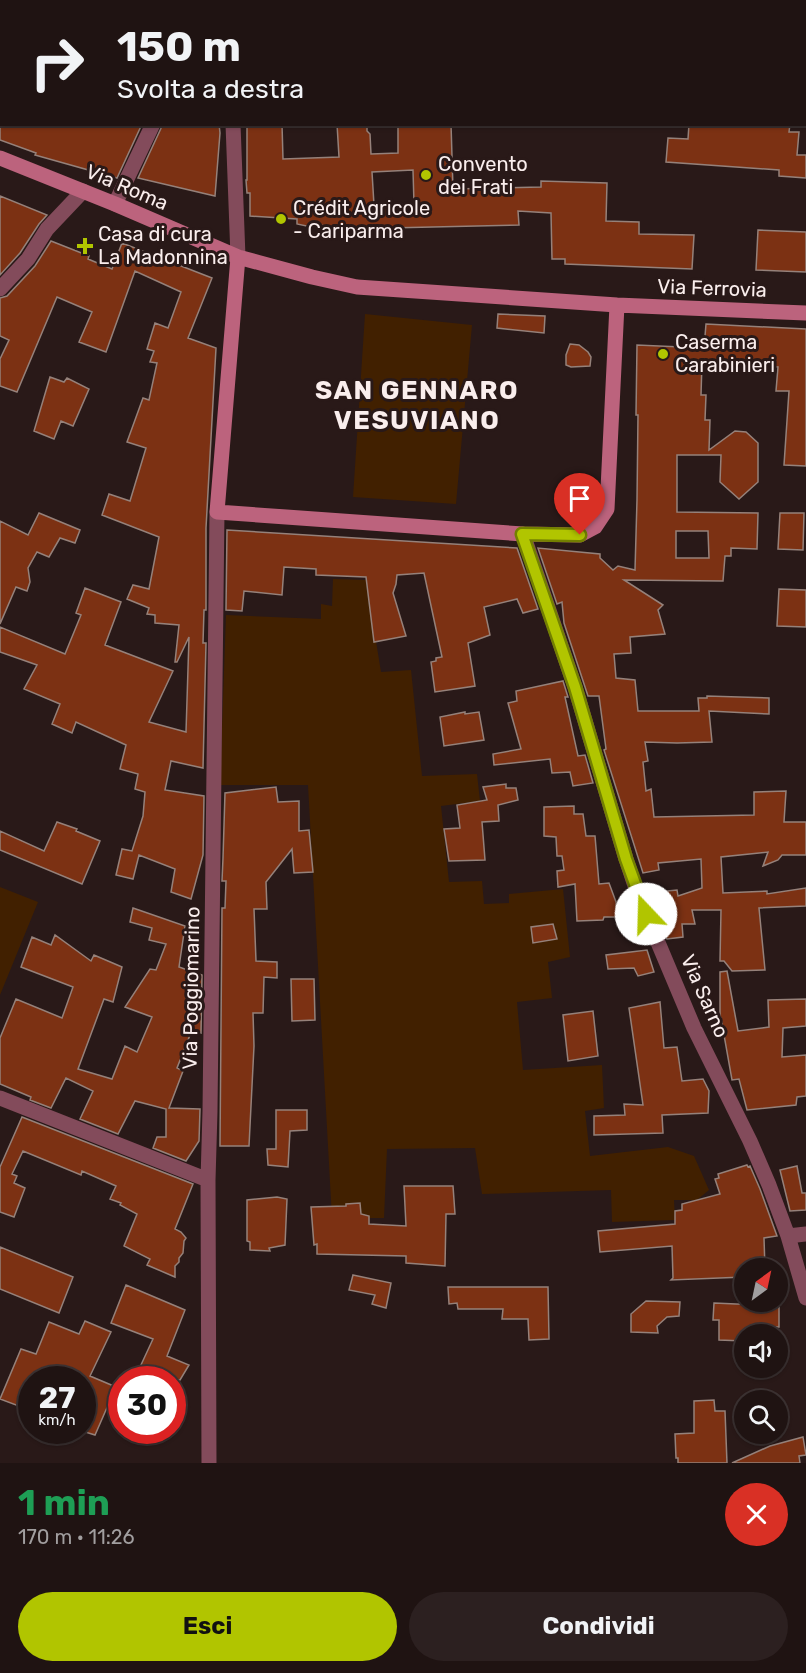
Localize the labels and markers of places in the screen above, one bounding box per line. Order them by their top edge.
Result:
place label: Convento dei Frati [438,152,528,199]
marker: Convento dei Frati [419,168,433,182]
place label: Crédit Agricole - Cariparma [293,196,430,243]
marker: Crédit Agricole - Cariparma [274,212,288,226]
place label: Casa di cura La Madonnina [98,222,228,269]
marker: Casa di cura La Madonnina [76,237,94,255]
place label: Caserma Carabinieri [675,330,775,377]
marker: Caserma Carabinieri [656,347,670,361]
pin [554,473,605,535]

